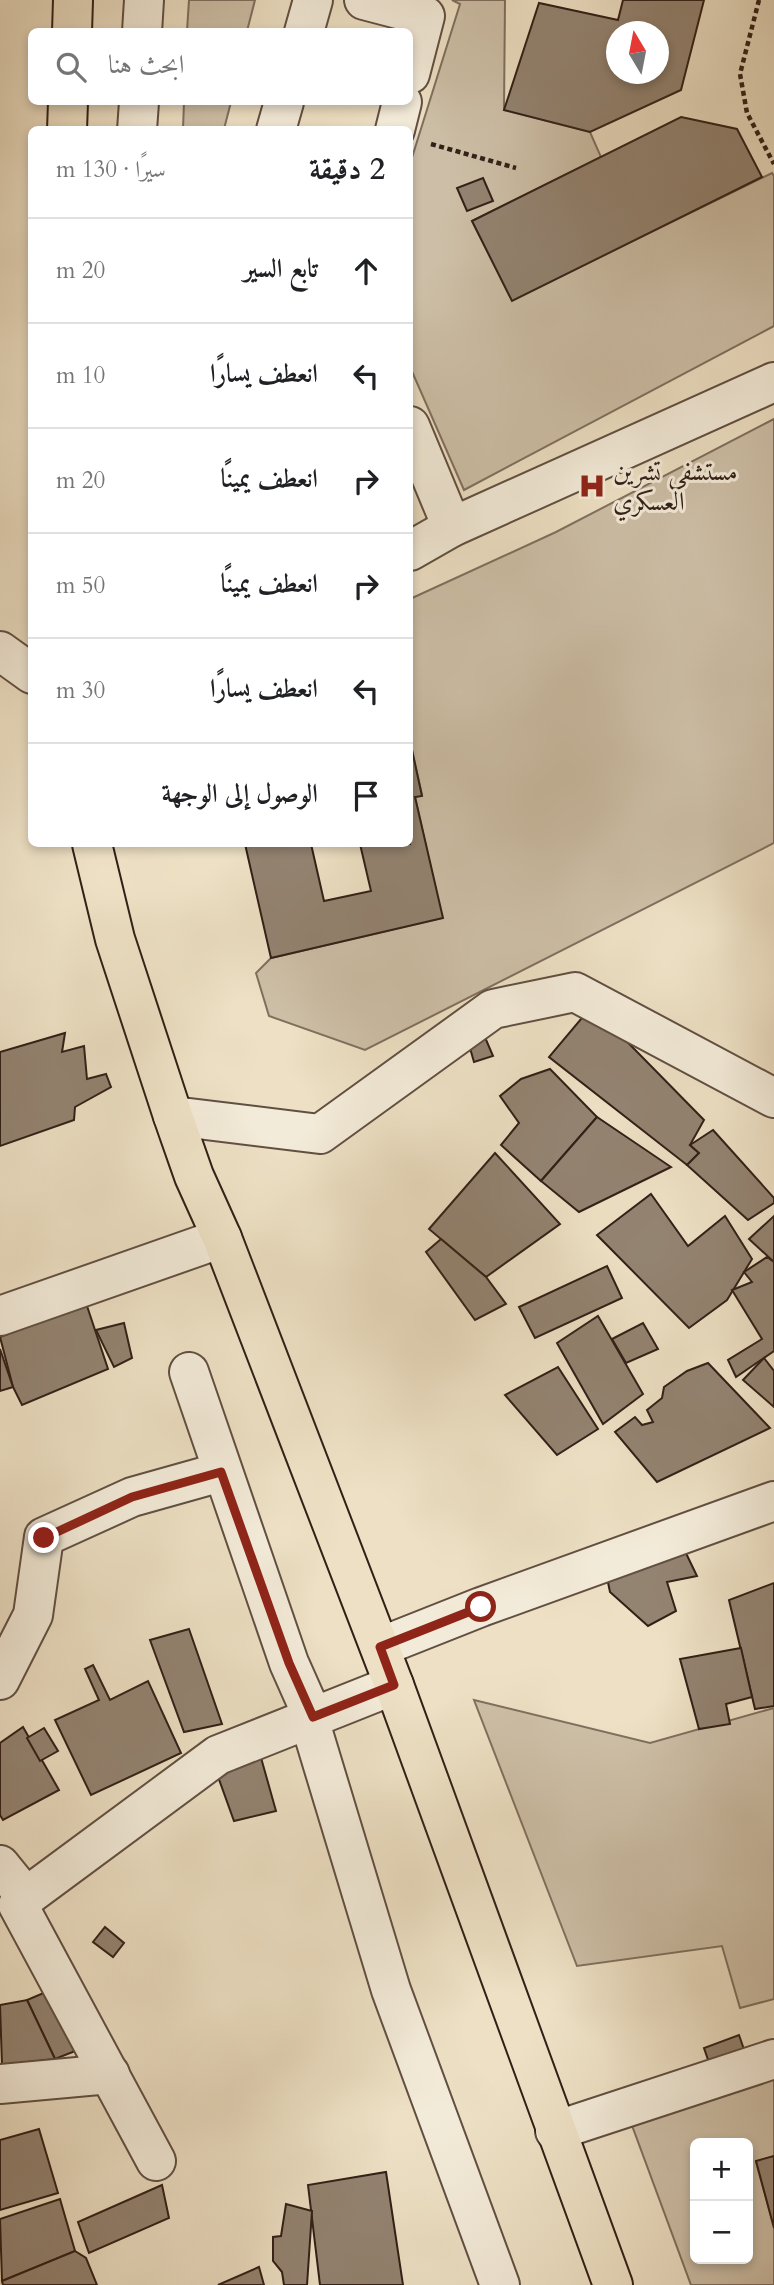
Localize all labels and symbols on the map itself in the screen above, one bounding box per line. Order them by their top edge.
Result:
north arrow [606,21,669,84]
place label: مستشفى تشرين العسكري [613,454,738,522]
hospital icon: مستشفى تشرين العسكري [577,471,607,501]
route end [28,1522,59,1553]
route start [465,1591,496,1622]

